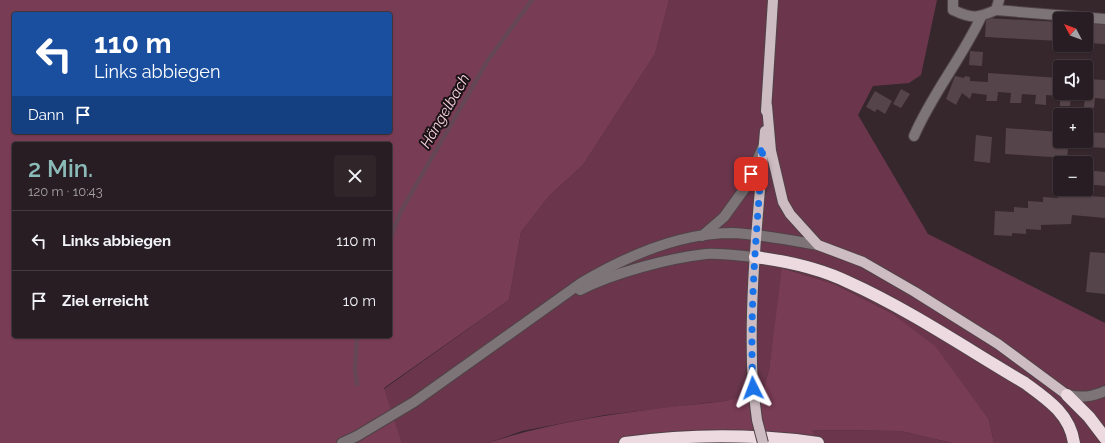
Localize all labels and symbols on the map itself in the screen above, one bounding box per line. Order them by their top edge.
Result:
north arrow [1053,12,1093,52]
water label: Hängelbach [416,71,474,151]
pin [734,157,768,191]
position arrow [732,367,774,409]

